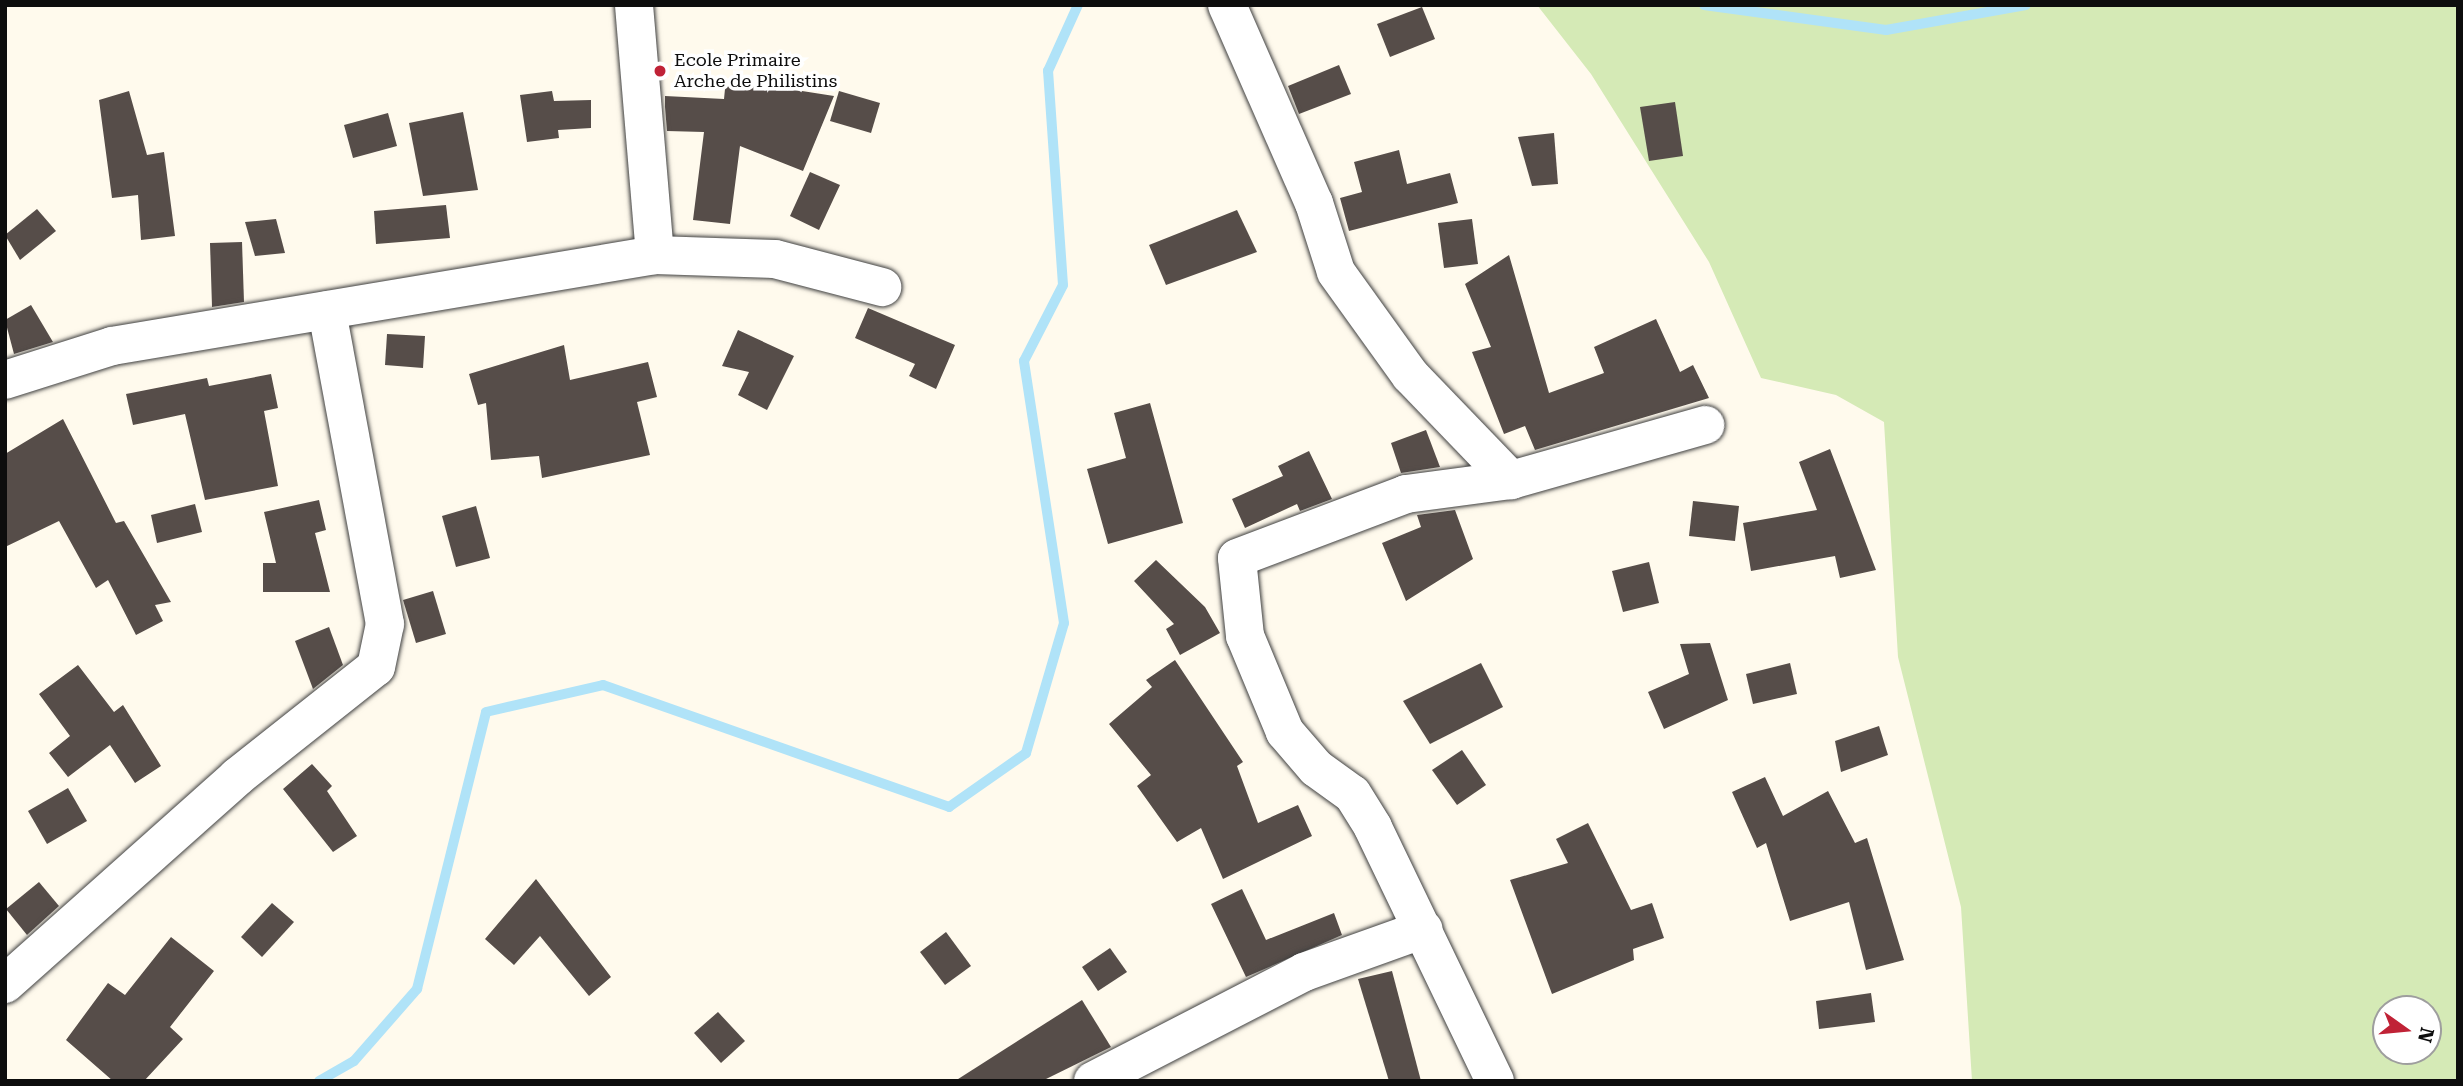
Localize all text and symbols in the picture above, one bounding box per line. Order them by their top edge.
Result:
place label: Ecole Primaire Arche de Philistins [674,50,837,92]
marker: Ecole Primaire Arche de Philistins [652,63,668,79]
north arrow [2372,995,2442,1065]
text: N [2413,1025,2439,1045]

